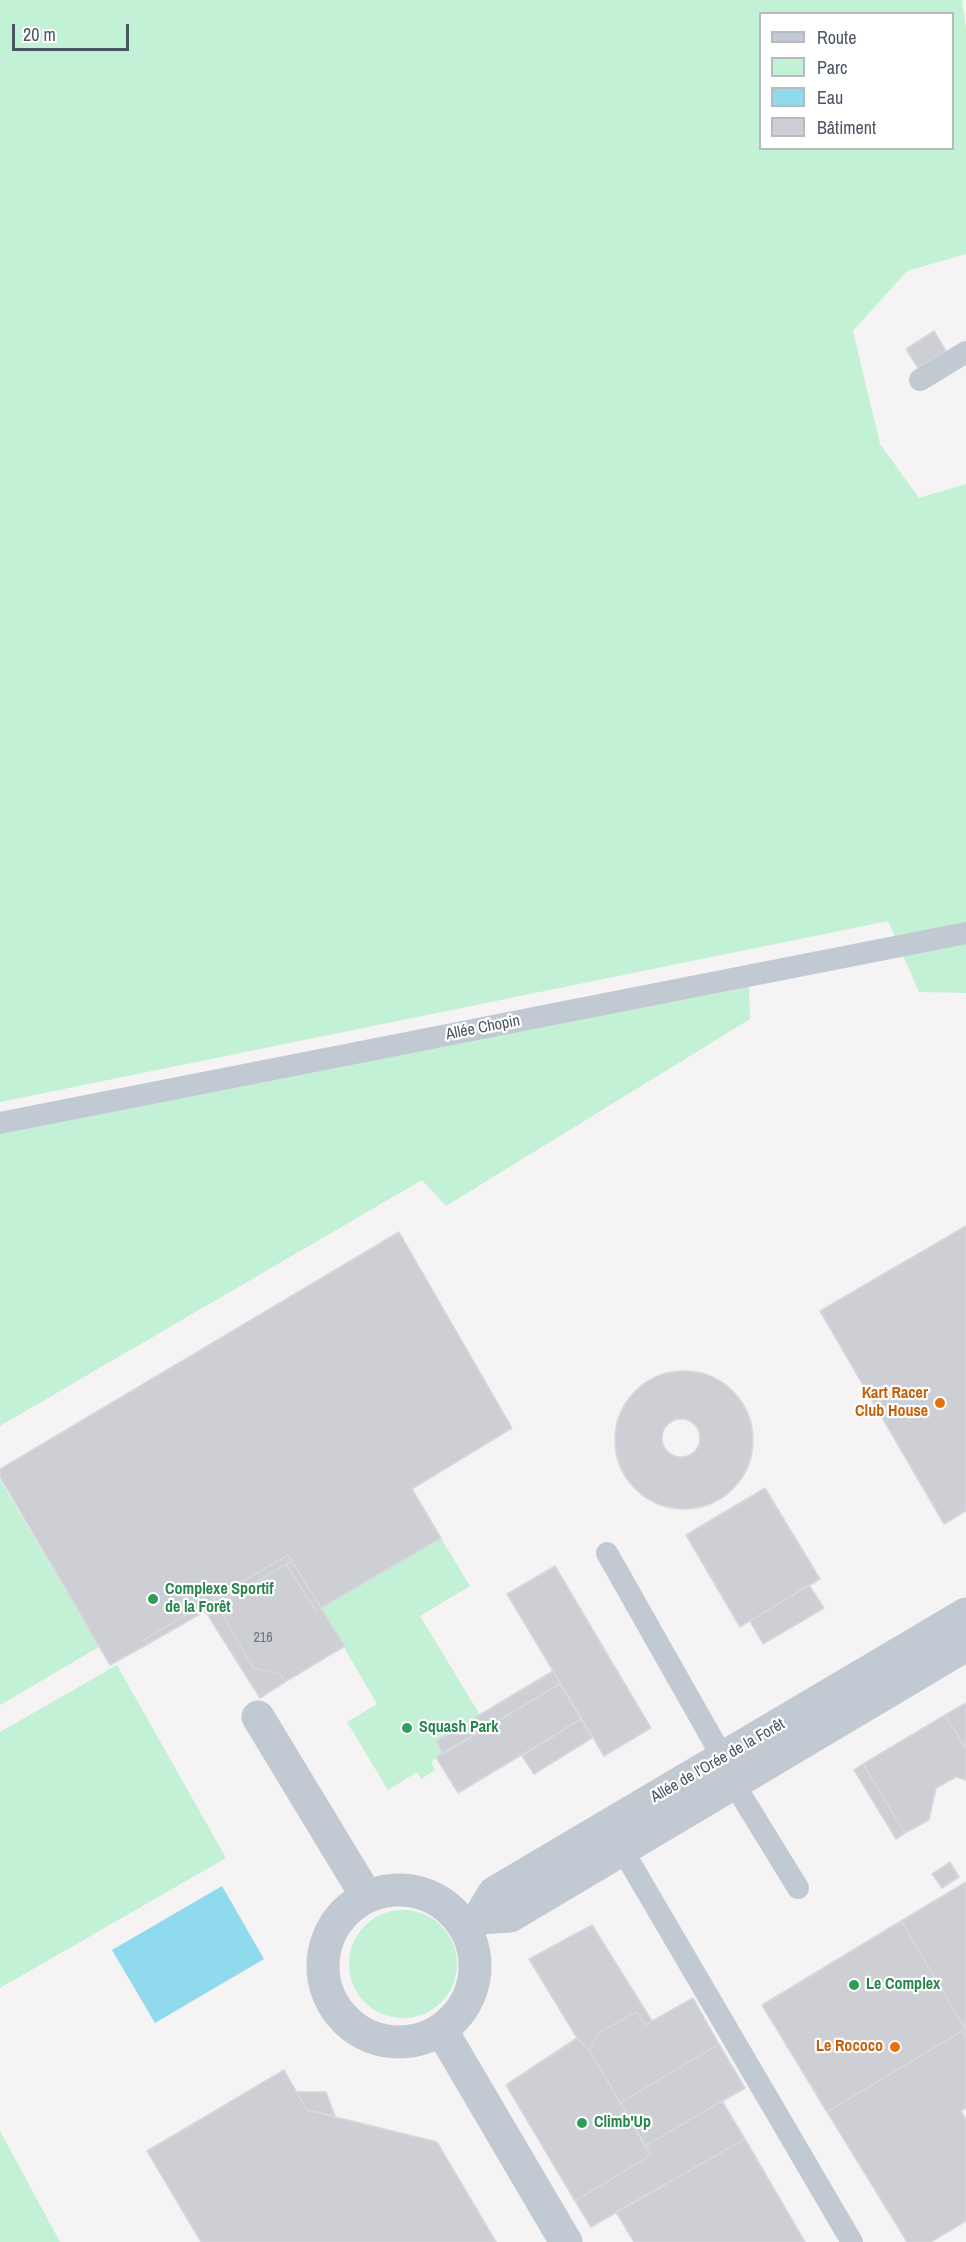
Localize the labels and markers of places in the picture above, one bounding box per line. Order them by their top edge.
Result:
place label: Kart Racer Club House [855,1384,928,1422]
marker: Kart Racer Club House [933,1396,947,1410]
place label: Complexe Sportif de la Forêt [165,1580,274,1618]
marker: Complexe Sportif de la Forêt [146,1592,160,1606]
place label: Squash Park [419,1718,498,1738]
marker: Squash Park [400,1721,414,1735]
place label: Le Complex [866,1975,940,1995]
marker: Le Complex [847,1978,861,1992]
place label: Le Rococo [816,2037,883,2057]
marker: Le Rococo [888,2040,902,2054]
place label: Climb'Up [594,2113,651,2133]
marker: Climb'Up [575,2116,589,2130]

